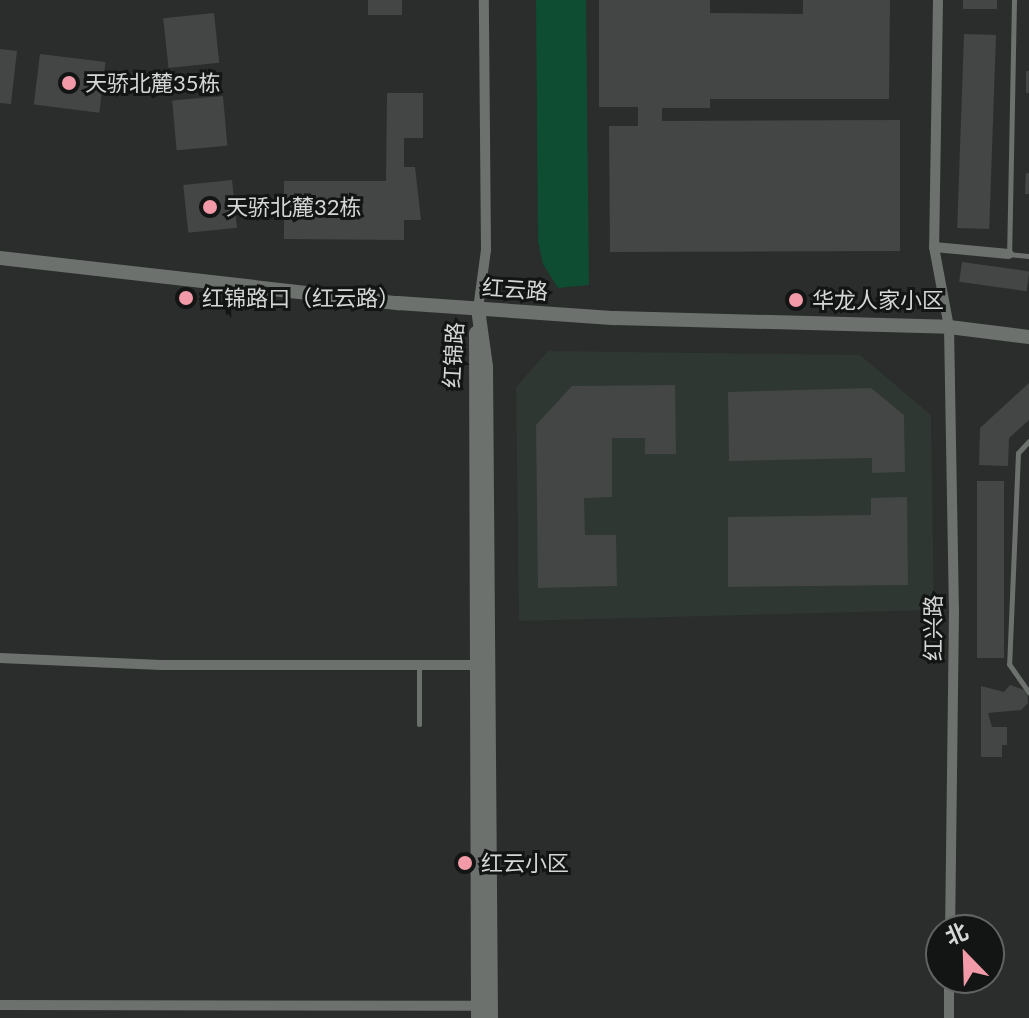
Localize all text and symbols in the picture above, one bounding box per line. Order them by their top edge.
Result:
place label: 天骄北麓35栋 [85,70,221,96]
marker: 天骄北麓35栋 [60,74,78,92]
place label: 天骄北麓32栋 [226,194,362,220]
marker: 天骄北麓32栋 [201,198,219,216]
street label: 红云路 [481,274,549,304]
place label: 红锦路口（红云路） [202,285,400,311]
place label: 华龙人家小区 [812,287,944,313]
marker: 红锦路口（红云路） [177,289,195,307]
marker: 华龙人家小区 [787,291,805,309]
street label: 红锦路 [438,321,468,389]
street label: 红兴路 [920,595,946,661]
place label: 红云小区 [481,850,569,876]
marker: 红云小区 [456,854,474,872]
north arrow [925,914,1005,994]
text: 北 [941,917,972,950]

